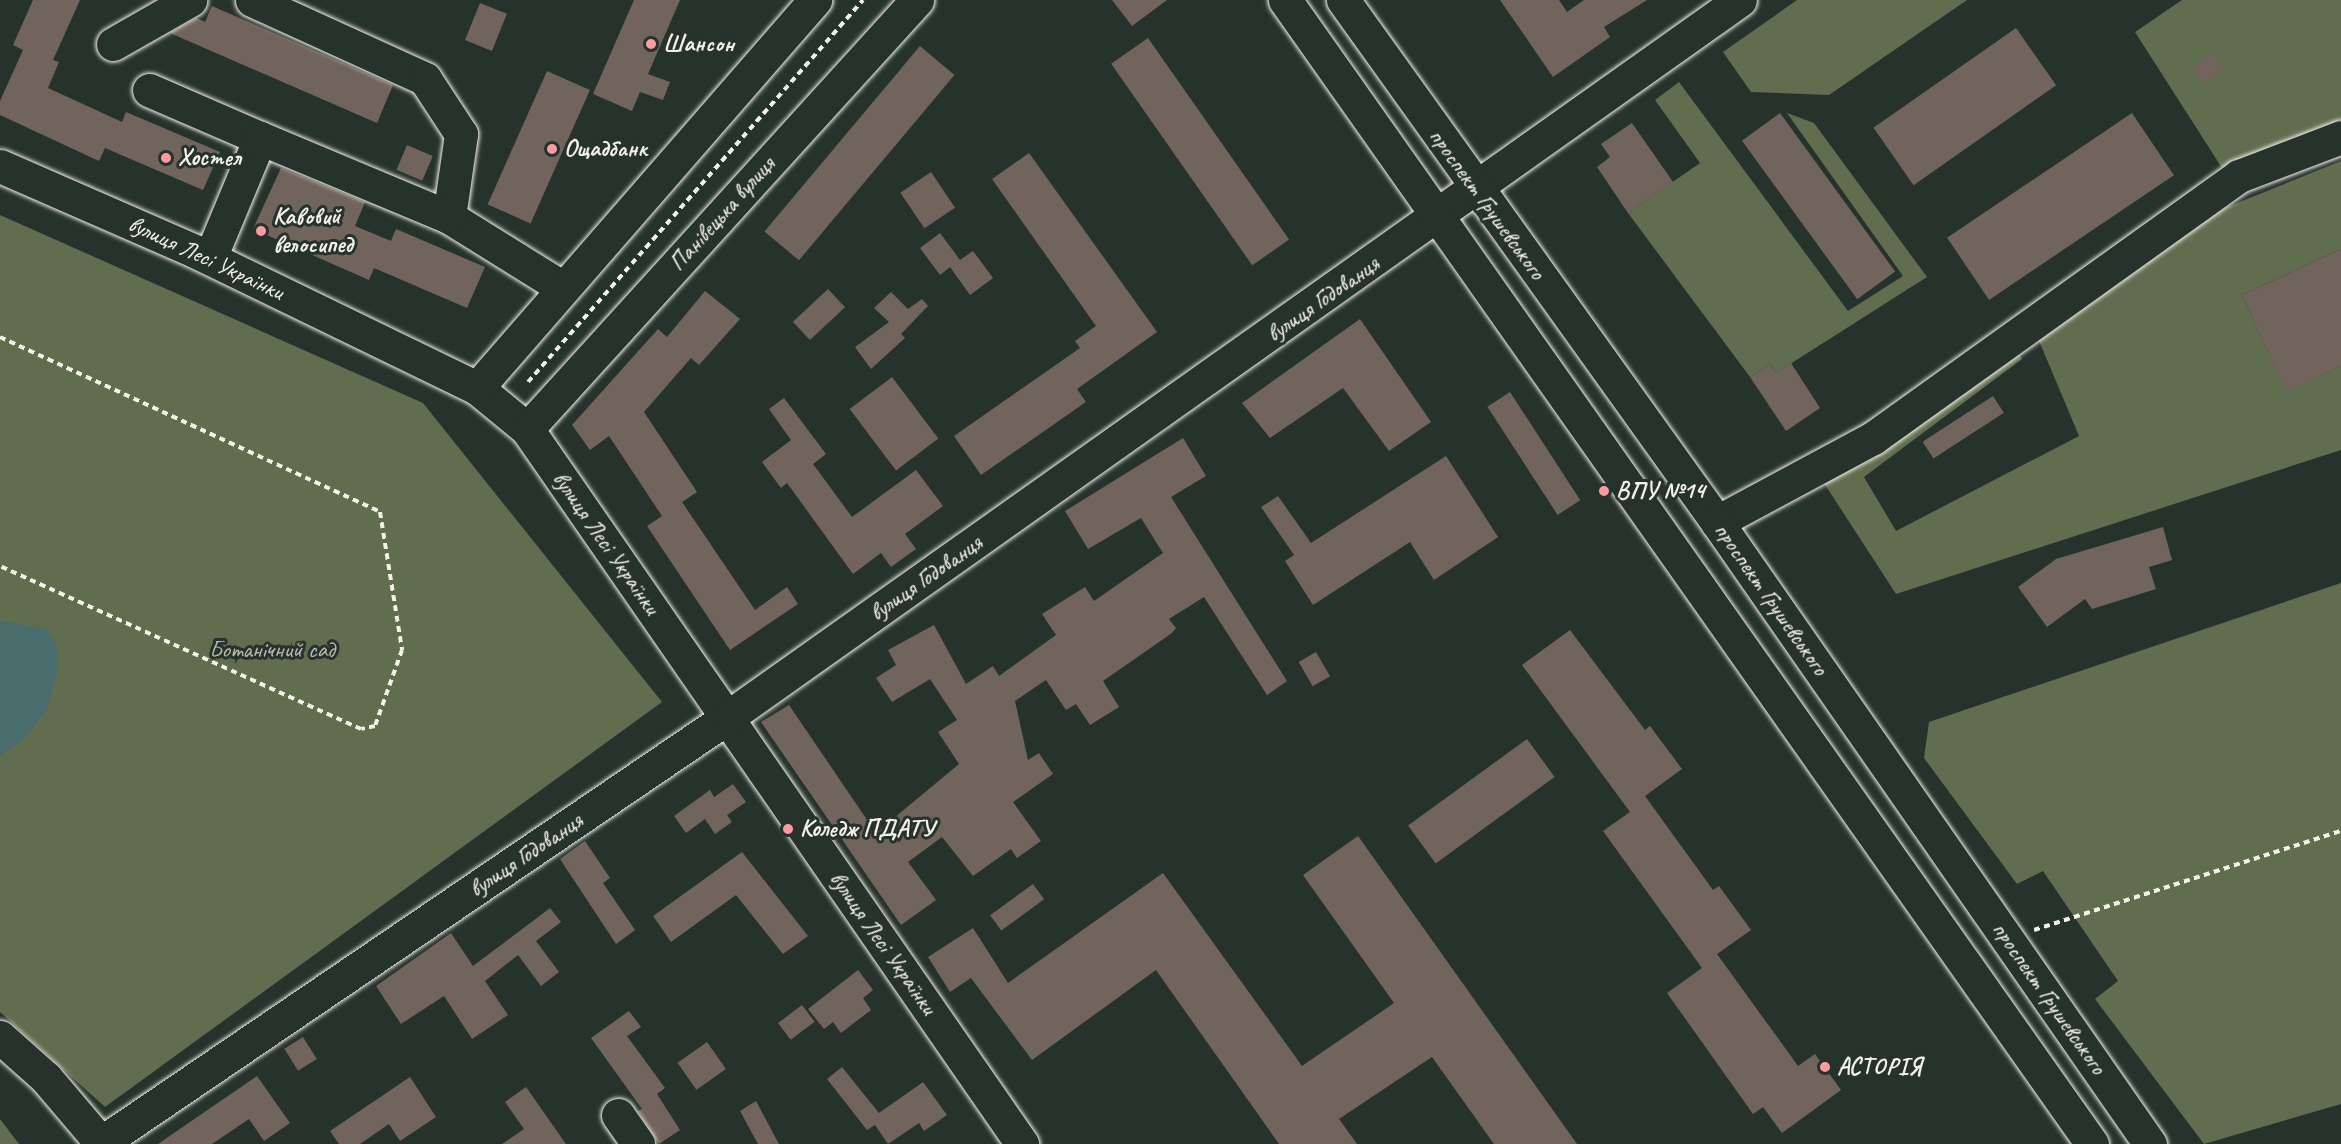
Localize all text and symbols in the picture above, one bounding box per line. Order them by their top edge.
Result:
place label: Шансон [663,30,734,58]
marker: Шансон [644,37,658,51]
street label: проспект Грушевського [1423,123,1551,285]
place label: Ощадбанк [564,135,647,163]
marker: Ощадбанк [545,142,559,156]
place label: Хостел [178,144,241,172]
street label: Панівецька вулиця [663,150,781,278]
marker: Хостел [159,151,173,165]
place label: Кавовий велосипед [273,203,353,259]
street label: вулиця Лесі Українки [124,209,288,307]
marker: Кавовий велосипед [254,224,268,238]
street label: вулиця Годованця [1261,249,1385,349]
street label: вулиця Лесі Українки [546,466,666,620]
place label: ВПУ №14 [1616,477,1705,505]
marker: ВПУ №14 [1597,484,1611,498]
street label: проспект Грушевського [1708,518,1834,680]
street label: вулиця Годованця [864,528,988,628]
park label: Ботанічний сад [209,636,335,664]
street label: вулиця Годованця [463,806,589,904]
place label: Коледж ПДАТУ [800,815,935,843]
marker: Коледж ПДАТУ [781,822,795,836]
street label: вулиця Лесі Українки [823,866,943,1020]
street label: проспект Грушевського [1986,917,2112,1079]
place label: АСТОРІЯ [1837,1053,1922,1081]
marker: АСТОРІЯ [1818,1060,1832,1074]

